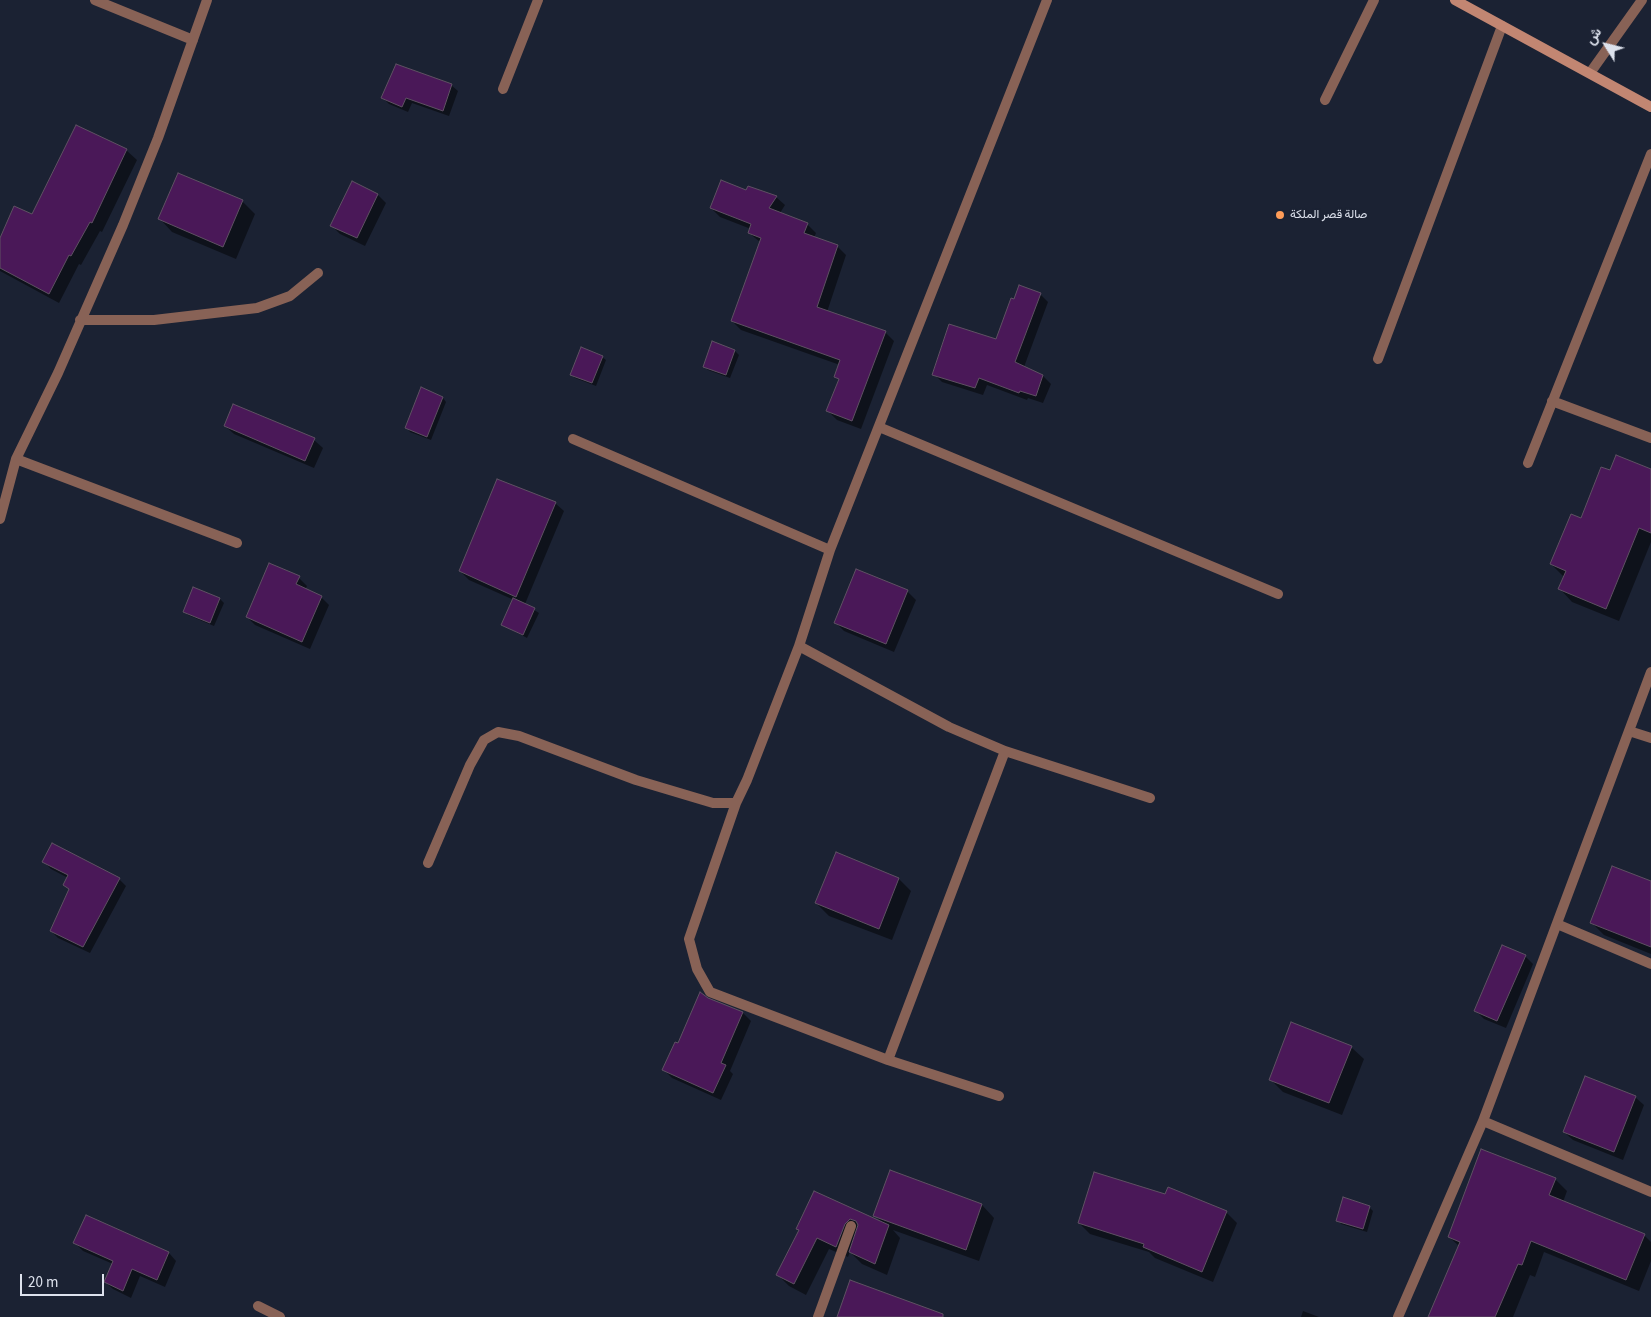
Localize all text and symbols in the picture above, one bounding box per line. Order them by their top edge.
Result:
north arrow [1581,20,1631,70]
text: ش [1581,24,1607,49]
place label: صالة قصر الملكة [1290,208,1367,222]
marker: صالة قصر الملكة [1274,209,1286,221]
scale bar [22,1264,106,1296]
text: 20 m [28,1272,58,1293]

